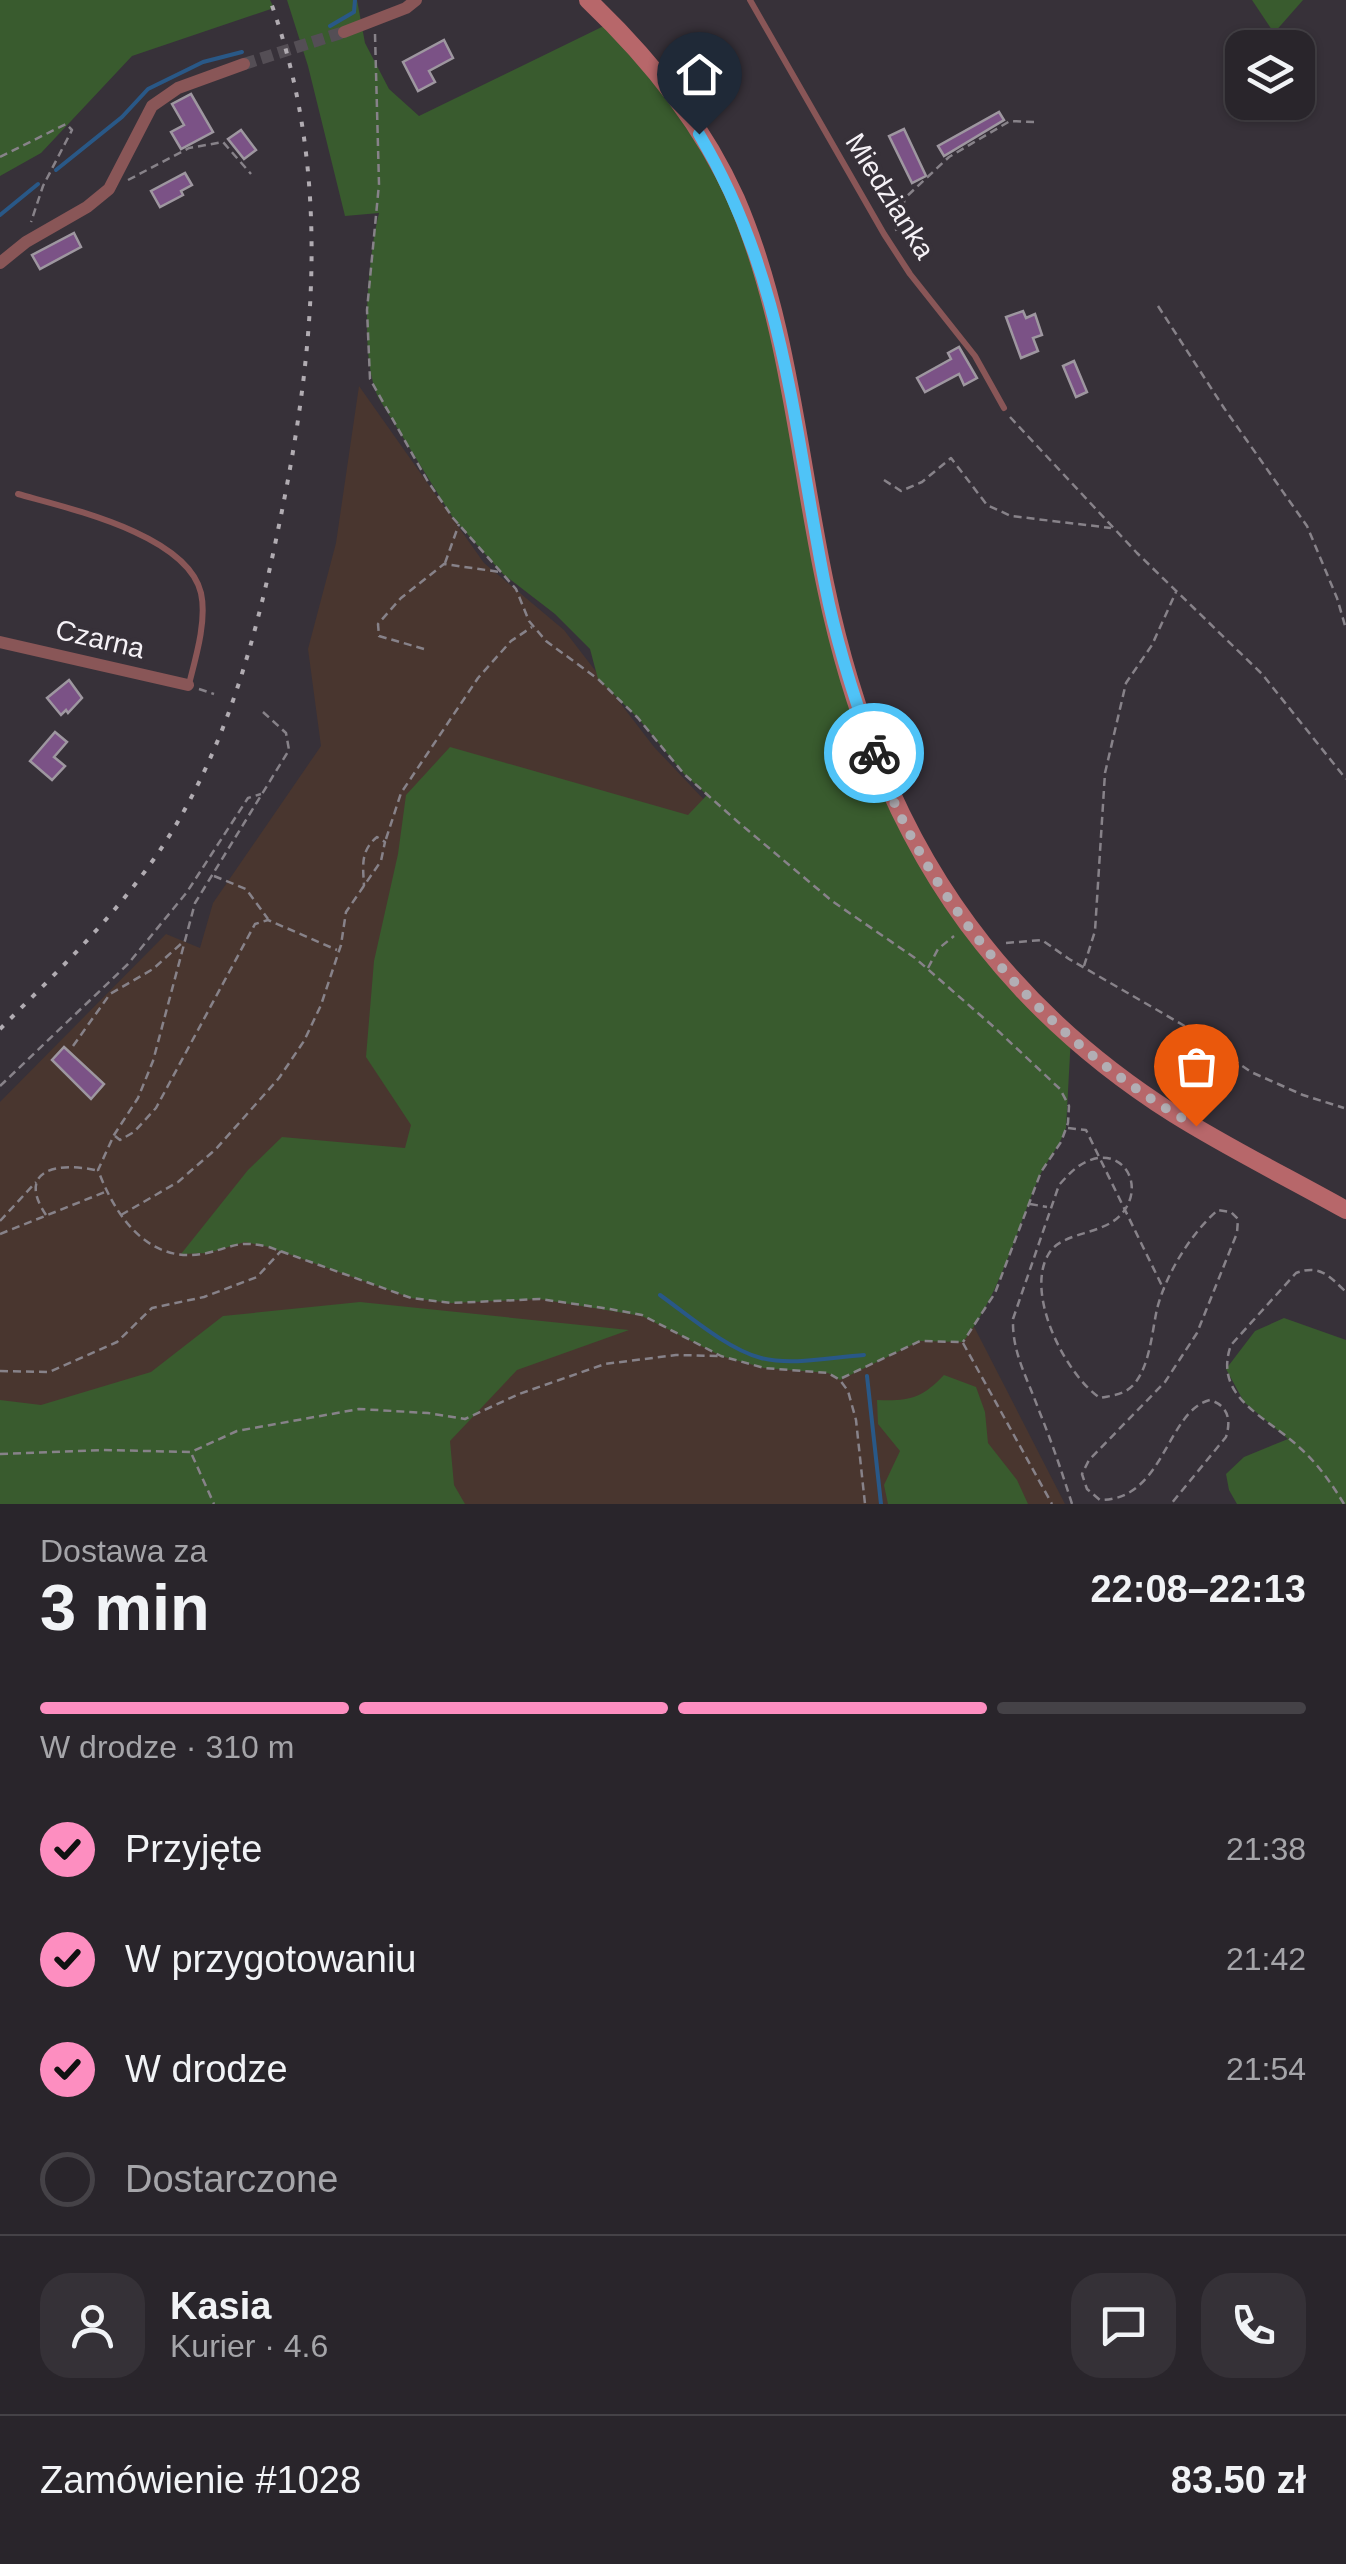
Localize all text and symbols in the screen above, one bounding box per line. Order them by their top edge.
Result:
map controls [1225,30,1315,120]
button: layers [1225,30,1315,120]
pin [657,32,742,135]
icon: home [672,47,727,102]
street label: Miedzianka [839,128,941,265]
street label: Czarna [53,614,148,664]
courier [824,703,924,803]
icon: bike [847,726,902,781]
pin [1154,1024,1239,1127]
icon: bag [1169,1039,1224,1094]
text: Dostawa za [40,1533,207,1569]
text: 22:08–22:13 [1090,1568,1306,1610]
text: 3 min [40,1571,210,1644]
text: W drodze · 310 m [40,1729,294,1765]
icon: check [40,1822,95,1877]
text: Przyjęte [125,1828,262,1870]
text: 21:38 [1226,1831,1306,1867]
icon: check [40,1932,95,1987]
text: W przygotowaniu [125,1938,416,1980]
text: 21:42 [1226,1941,1306,1977]
icon: check [40,2042,95,2097]
text: W drodze [125,2048,288,2090]
text: 21:54 [1226,2051,1306,2087]
text: Dostarczone [125,2158,338,2200]
button: person [40,2273,145,2378]
button: chat [1071,2273,1176,2378]
button: phone [1201,2273,1306,2378]
text: Kasia [170,2285,271,2327]
text: Kurier · 4.6 [170,2328,328,2364]
text: Zamówienie #1028 [40,2459,361,2501]
text: 83.50 zł [1171,2459,1306,2501]

